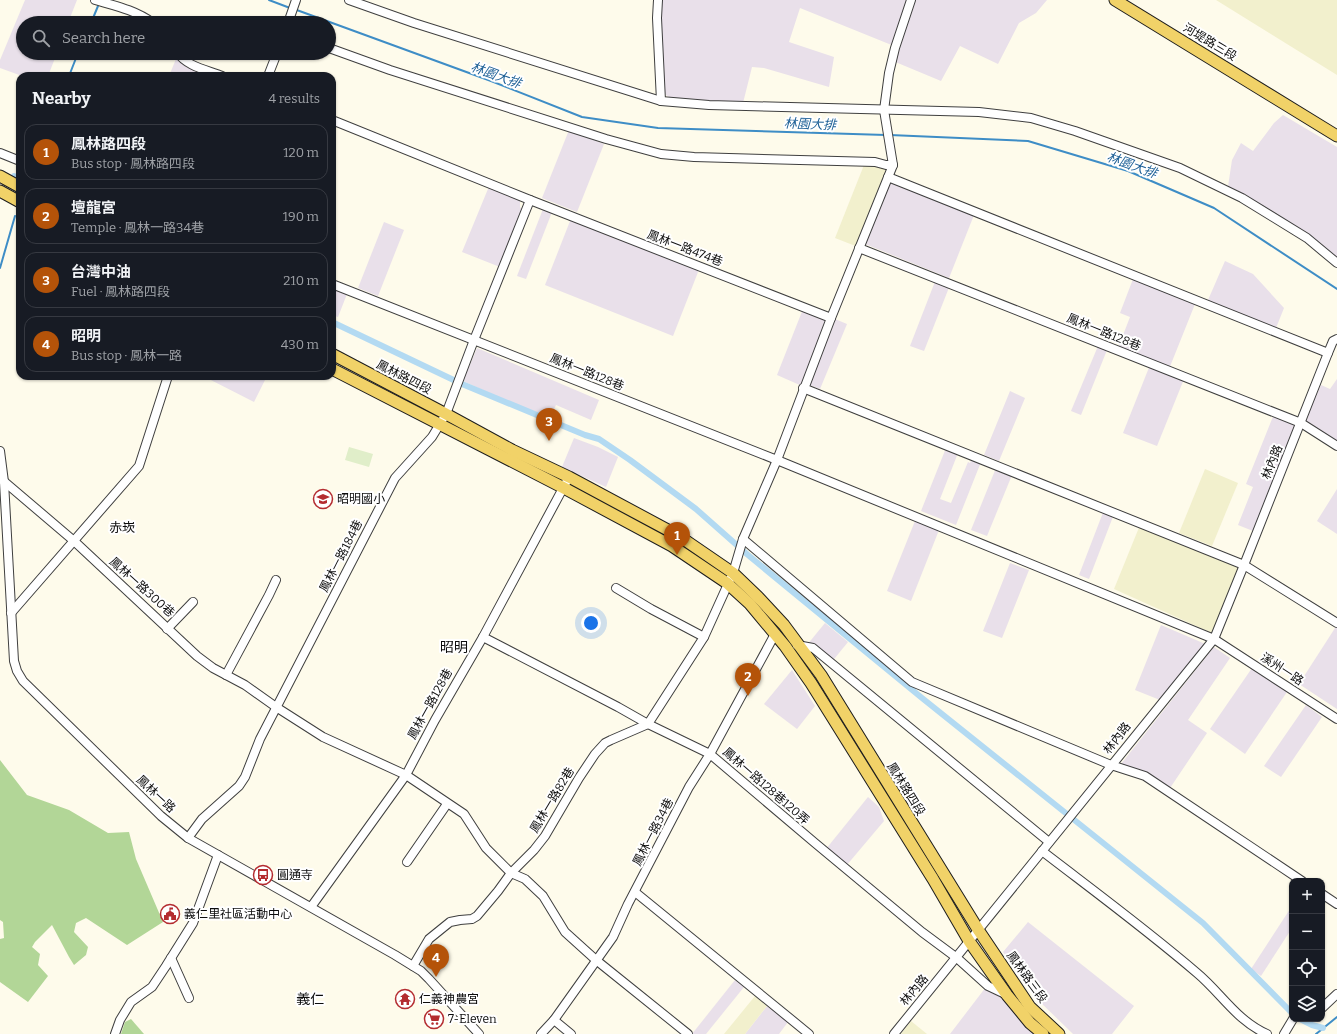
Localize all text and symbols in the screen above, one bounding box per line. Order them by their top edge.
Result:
search box [16,16,336,60]
street label: 河堤路三段 [1181,21,1239,63]
icon: search [30,27,52,49]
text: Search here [62,29,145,47]
water label: 林園大排 [469,59,525,92]
text: Nearby [32,88,91,109]
text: 4 results [268,91,320,106]
water label: 林園大排 [784,116,838,132]
text: 鳳林路四段 [71,135,146,153]
text: 1 [43,145,49,160]
text: 120 m [283,145,319,160]
water label: 林園大排 [1105,149,1161,182]
text: Bus stop · 鳳林路四段 [71,156,195,171]
text: 壇龍宮 [71,199,116,217]
text: 2 [42,209,50,224]
text: 190 m [283,209,319,224]
text: Temple · 鳳林一路34巷 [71,220,204,235]
street label: 鳳林一路474巷 [645,227,725,269]
text: 台灣中油 [71,263,131,281]
text: 3 [42,273,50,288]
text: 210 m [283,273,319,288]
text: Fuel · 鳳林路四段 [71,284,170,299]
street label: 鳳林一路128巷 [1065,311,1143,353]
text: 昭明 [71,327,101,345]
text: 4 [42,337,50,352]
text: 430 m [281,337,319,352]
text: Bus stop · 鳳林一路 [71,348,182,363]
street label: 鳳林一路128巷 [548,351,626,393]
street label: 鳳林路四段 [374,357,434,397]
pin: 3 [536,408,562,441]
street label: 林內路 [1259,443,1285,481]
school or university icon: 昭明國小 [312,488,334,510]
place label: 昭明國小 [337,492,385,506]
street label: 鳳林一路184巷 [317,518,365,594]
district label: 赤崁 [109,520,135,535]
pin: 1 [664,522,690,555]
street label: 鳳林一路300巷 [107,554,177,620]
your location [581,613,601,633]
district label: 昭明 [440,639,468,656]
street label: 溪州一路 [1258,650,1306,688]
pin: 2 [735,663,761,696]
street label: 鳳林一路128巷 [405,666,455,742]
street label: 林內路 [1100,720,1134,756]
street label: 鳳林一路128巷120弄 [720,745,812,827]
street label: 鳳林路四段 [884,760,928,818]
street label: 鳳林一路82巷 [527,765,577,835]
street label: 鳳林一路 [134,773,178,815]
street label: 鳳林一路34巷 [630,796,676,868]
bus stop icon: 圓通寺 [252,864,274,886]
place label: 圓通寺 [277,868,313,882]
map controls [1289,878,1325,1022]
button: + [1289,878,1325,914]
public building icon: 義仁里社區活動中心 [159,903,181,925]
place label: 義仁里社區活動中心 [184,907,292,921]
button: − [1289,914,1325,950]
pin: 4 [423,944,449,977]
street label: 鳳林路三段 [1004,949,1050,1005]
button: locate [1289,950,1325,986]
street label: 林內路 [897,972,931,1008]
button: layers [1289,986,1325,1022]
temple icon: 仁義神農宮 [394,988,416,1010]
district label: 義仁 [296,991,324,1008]
place label: 仁義神農宮 [419,992,479,1006]
supermarket icon: 7-Eleven [423,1008,445,1030]
place label: 7-Eleven [448,1012,497,1026]

